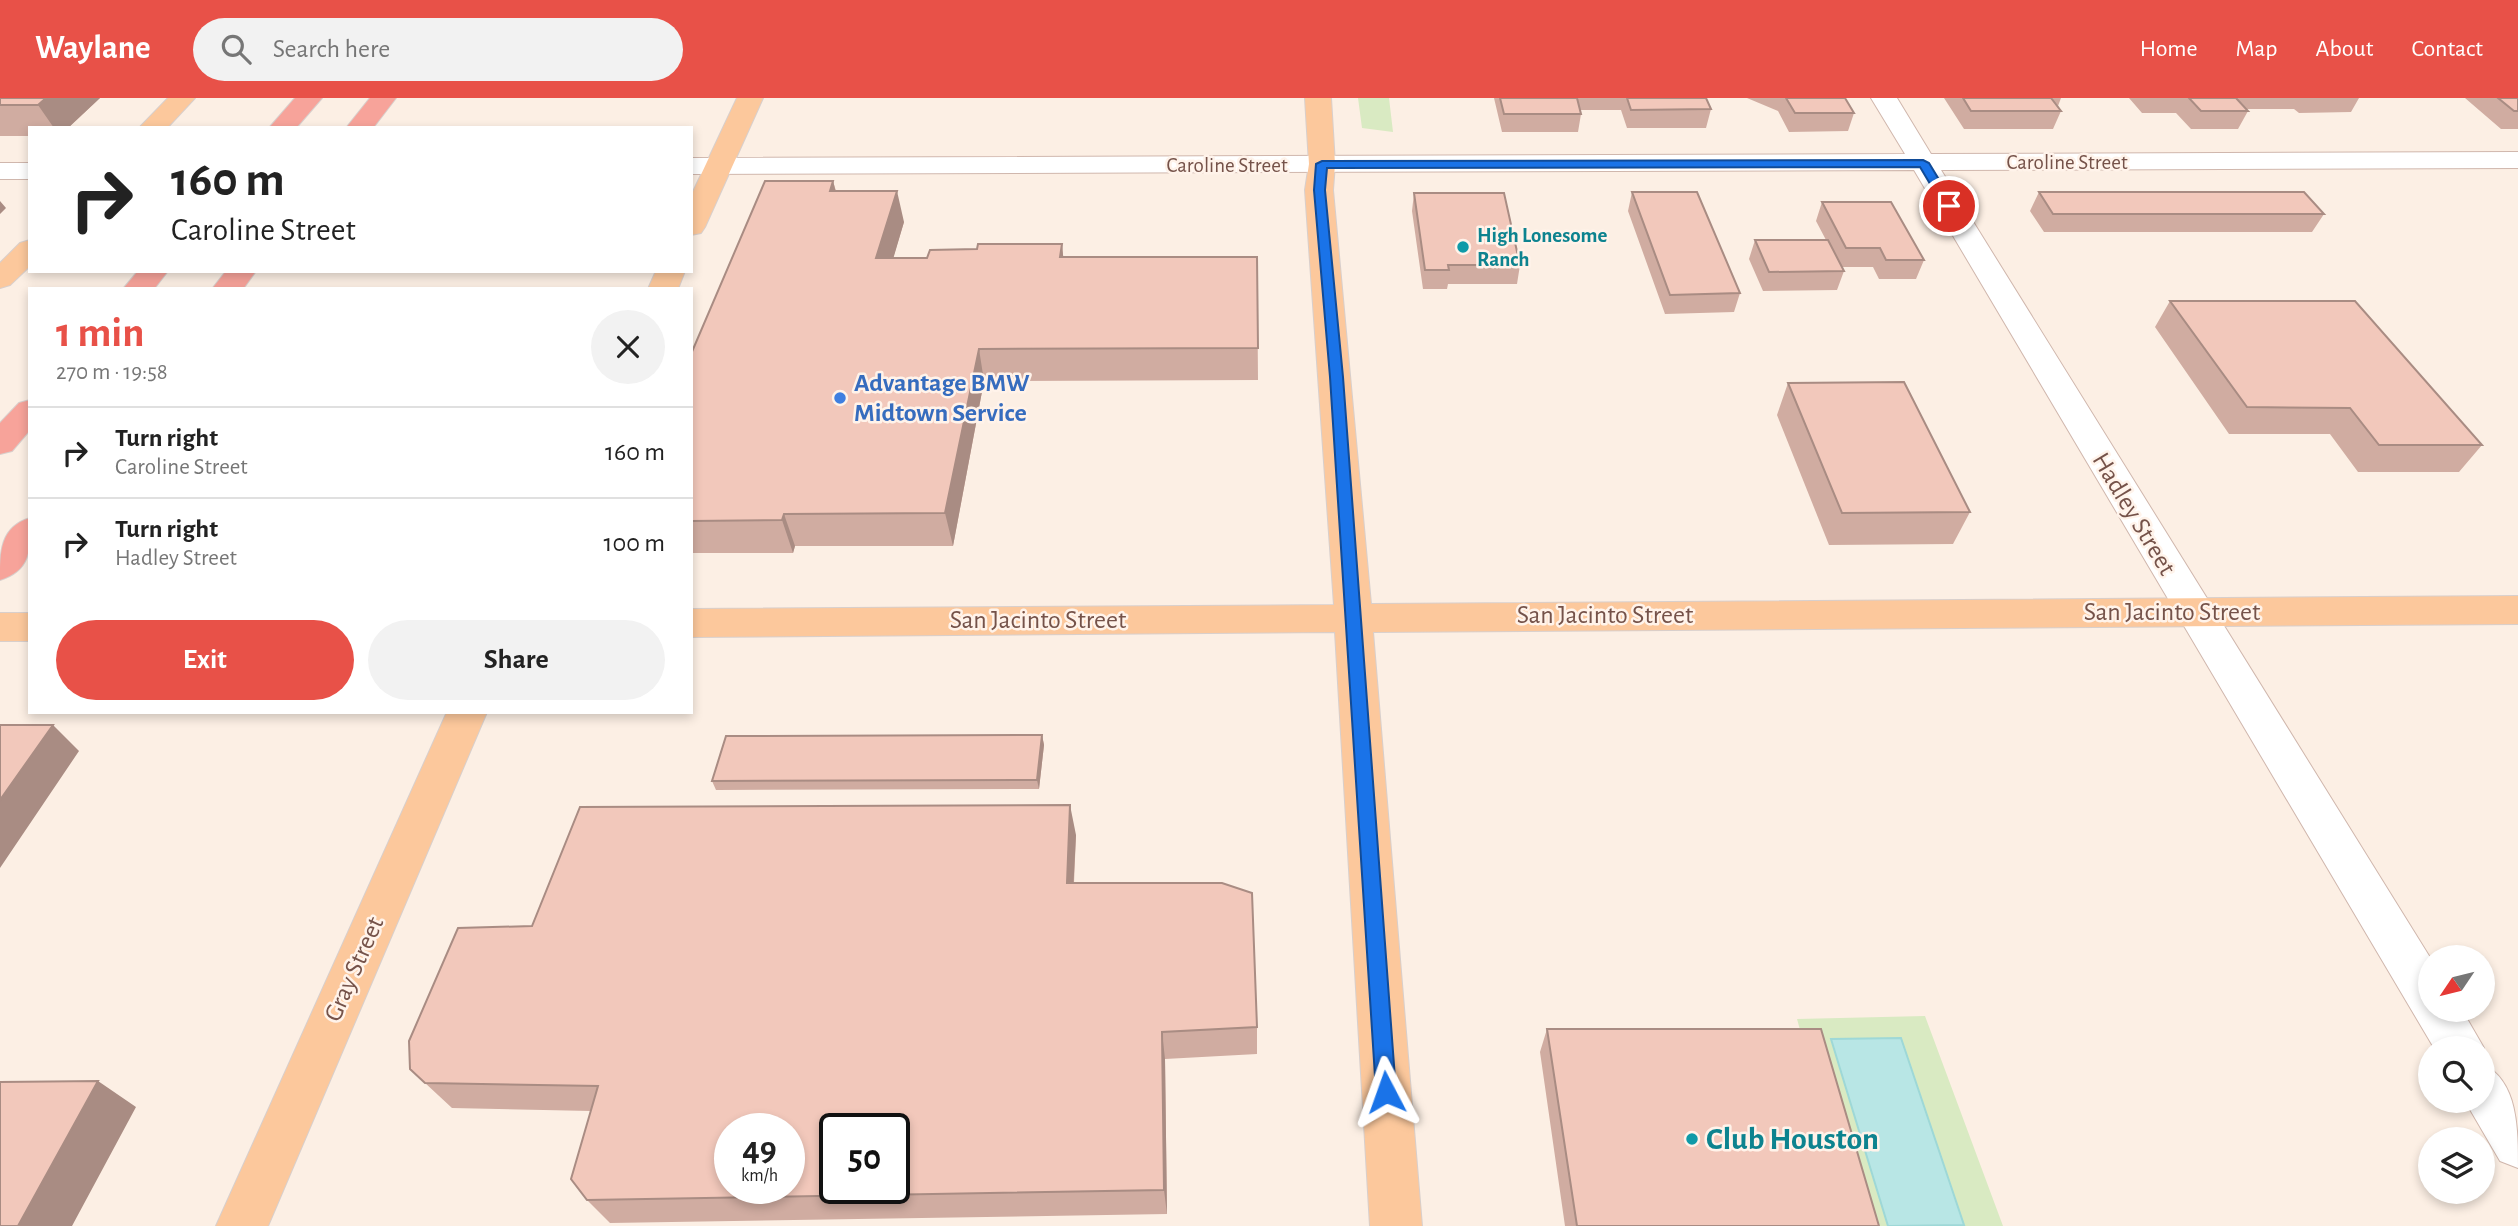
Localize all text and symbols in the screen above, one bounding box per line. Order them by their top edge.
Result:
search box [193,18,683,81]
icon: search [217,30,255,68]
text: Waylane [35,32,151,65]
text: Search here [273,36,390,62]
text: Home [2140,37,2198,61]
text: Map [2236,37,2278,61]
text: About [2316,37,2373,61]
text: Contact [2411,37,2483,61]
street label: Caroline Street [2006,152,2128,173]
icon: right [56,154,147,245]
street label: Caroline Street [1166,155,1288,176]
text: 160 m [171,156,285,205]
pin [1919,176,1979,236]
icon: arrive [1930,187,1968,225]
text: Caroline Street [171,214,356,246]
place label: High Lonesome Ranch [1477,225,1607,270]
marker: High Lonesome Ranch [1455,239,1471,255]
button: close [591,310,665,384]
text: 1 min [56,312,145,354]
text: 270 m · 19:58 [56,361,168,384]
place label: Advantage BMW Midtown Service [854,370,1030,426]
marker: Advantage BMW Midtown Service [832,390,848,406]
text: Turn right [115,425,218,451]
icon: right [56,434,94,472]
text: 160 m [605,439,665,465]
street label: Hadley Street [2087,448,2181,580]
text: Caroline Street [115,456,248,479]
text: Turn right [115,516,218,542]
icon: right [56,525,94,563]
text: 100 m [604,530,665,556]
text: Hadley Street [115,547,237,570]
street label: San Jacinto Street [2084,599,2260,625]
street label: San Jacinto Street [1517,602,1693,628]
street label: San Jacinto Street [950,607,1126,633]
button: Exit [56,620,354,700]
button: Share [368,620,665,700]
street label: Gray Street [319,913,389,1025]
north arrow [2418,945,2496,1022]
map controls [2418,945,2495,1204]
button: search [2418,1036,2495,1113]
position arrow [1349,1055,1423,1129]
speed limit sign: 50 [819,1113,910,1204]
place label: Club Houston [1706,1123,1879,1155]
button: layers [2418,1127,2495,1204]
marker: Club Houston [1684,1131,1700,1147]
text: 49 [742,1132,777,1167]
text: km/h [741,1167,778,1185]

